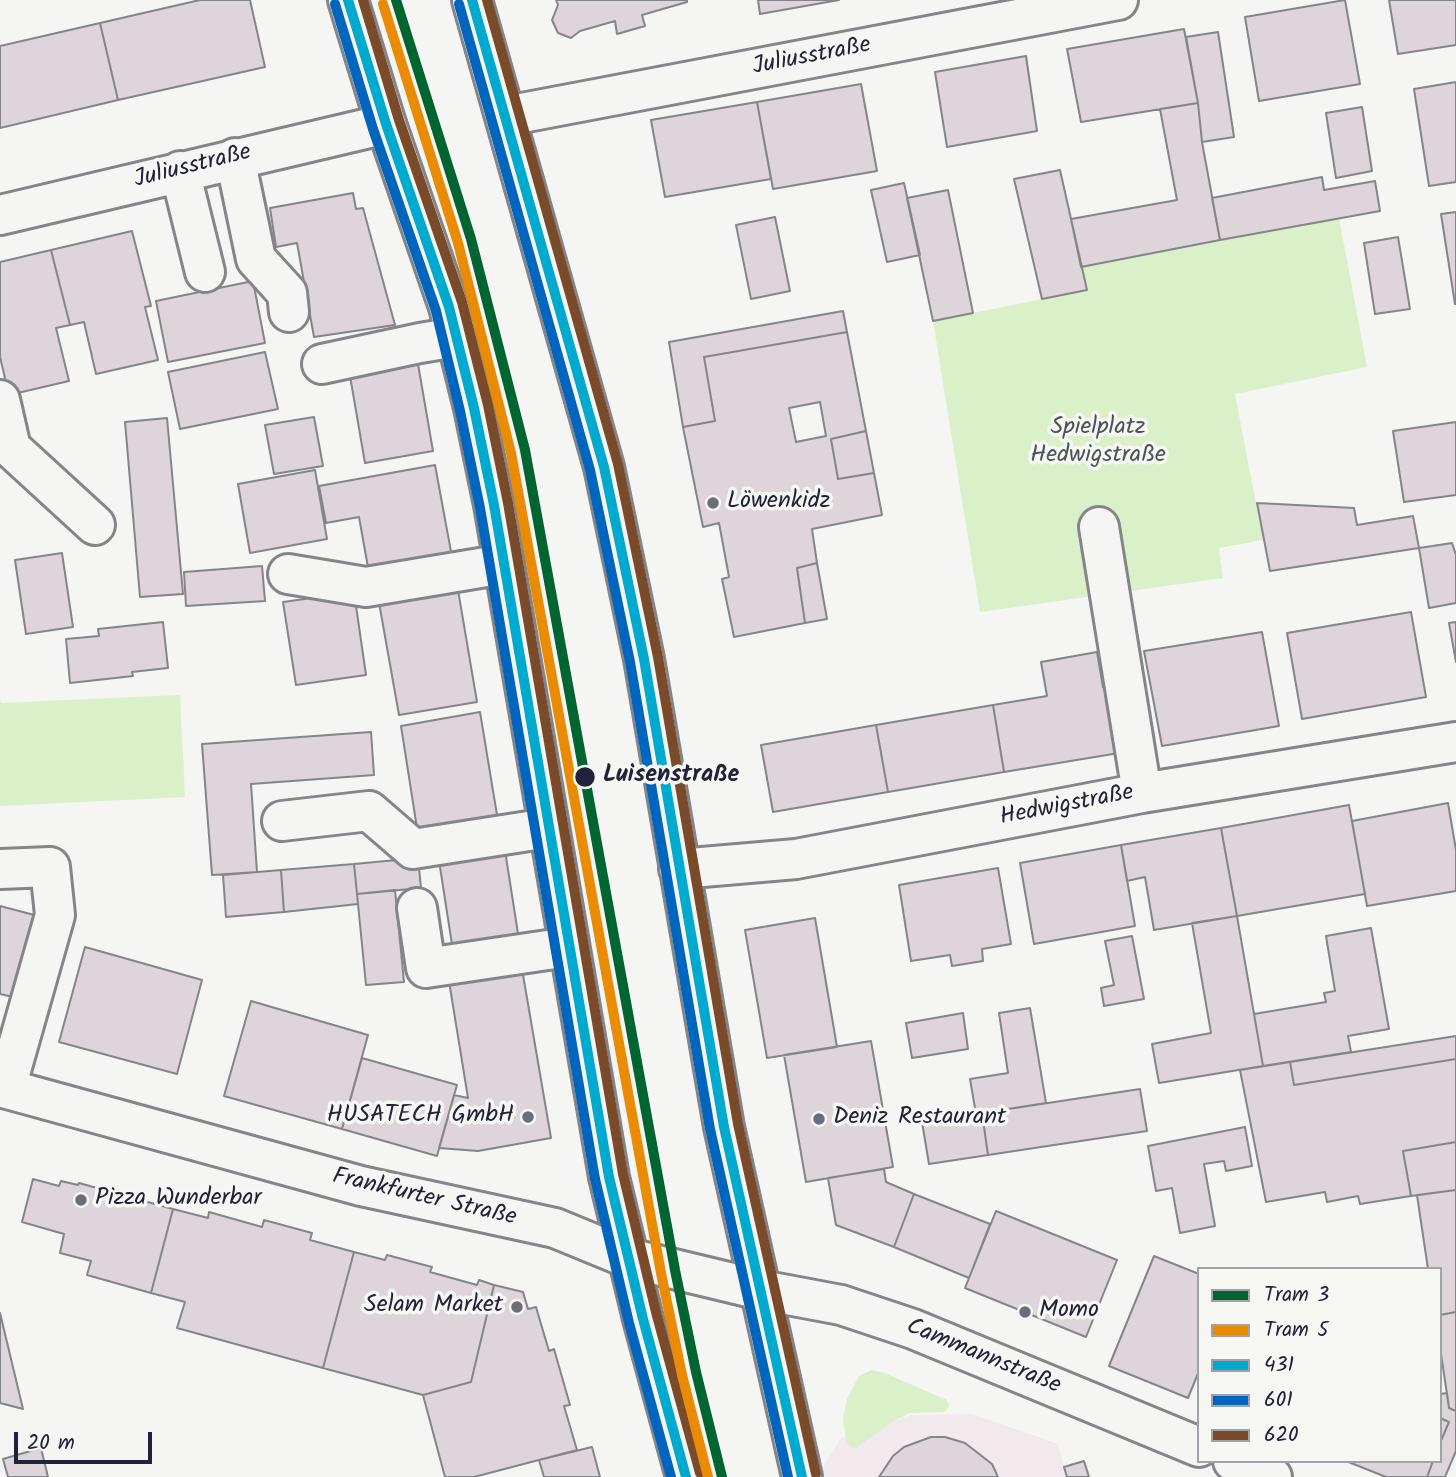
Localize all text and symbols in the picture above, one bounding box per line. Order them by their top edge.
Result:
street label: Juliusstraße [751,32,873,84]
street label: Juliusstraße [131,140,255,196]
park label: Spielplatz Hedwigstraße [1030,415,1166,471]
place label: Löwenkidz [727,489,830,517]
marker: Löwenkidz [705,495,721,511]
place label: Luisenstraße [603,763,739,791]
marker: Luisenstraße [573,765,597,789]
street label: Hedwigstraße [998,780,1136,834]
place label: HUSATECH GmbH [327,1103,514,1131]
place label: Deniz Restaurant [833,1105,1006,1133]
marker: HUSATECH GmbH [520,1109,536,1125]
marker: Deniz Restaurant [811,1111,827,1127]
street label: Frankfurter Straße [329,1164,519,1234]
place label: Pizza Wunderbar [95,1186,261,1214]
marker: Pizza Wunderbar [73,1192,89,1208]
legend [1197,1267,1442,1463]
text: Tram 3 [1264,1279,1329,1312]
place label: Selam Market [364,1293,503,1321]
place label: Momo [1039,1298,1099,1326]
marker: Selam Market [509,1299,525,1315]
marker: Momo [1017,1304,1033,1320]
street label: Cammannstraße [901,1314,1065,1402]
text: Tram 5 [1264,1314,1328,1347]
text: 431 [1264,1349,1294,1382]
text: 601 [1264,1384,1293,1417]
scale bar [18,1418,156,1462]
text: 620 [1264,1419,1298,1452]
text: 20 m [27,1427,75,1460]

